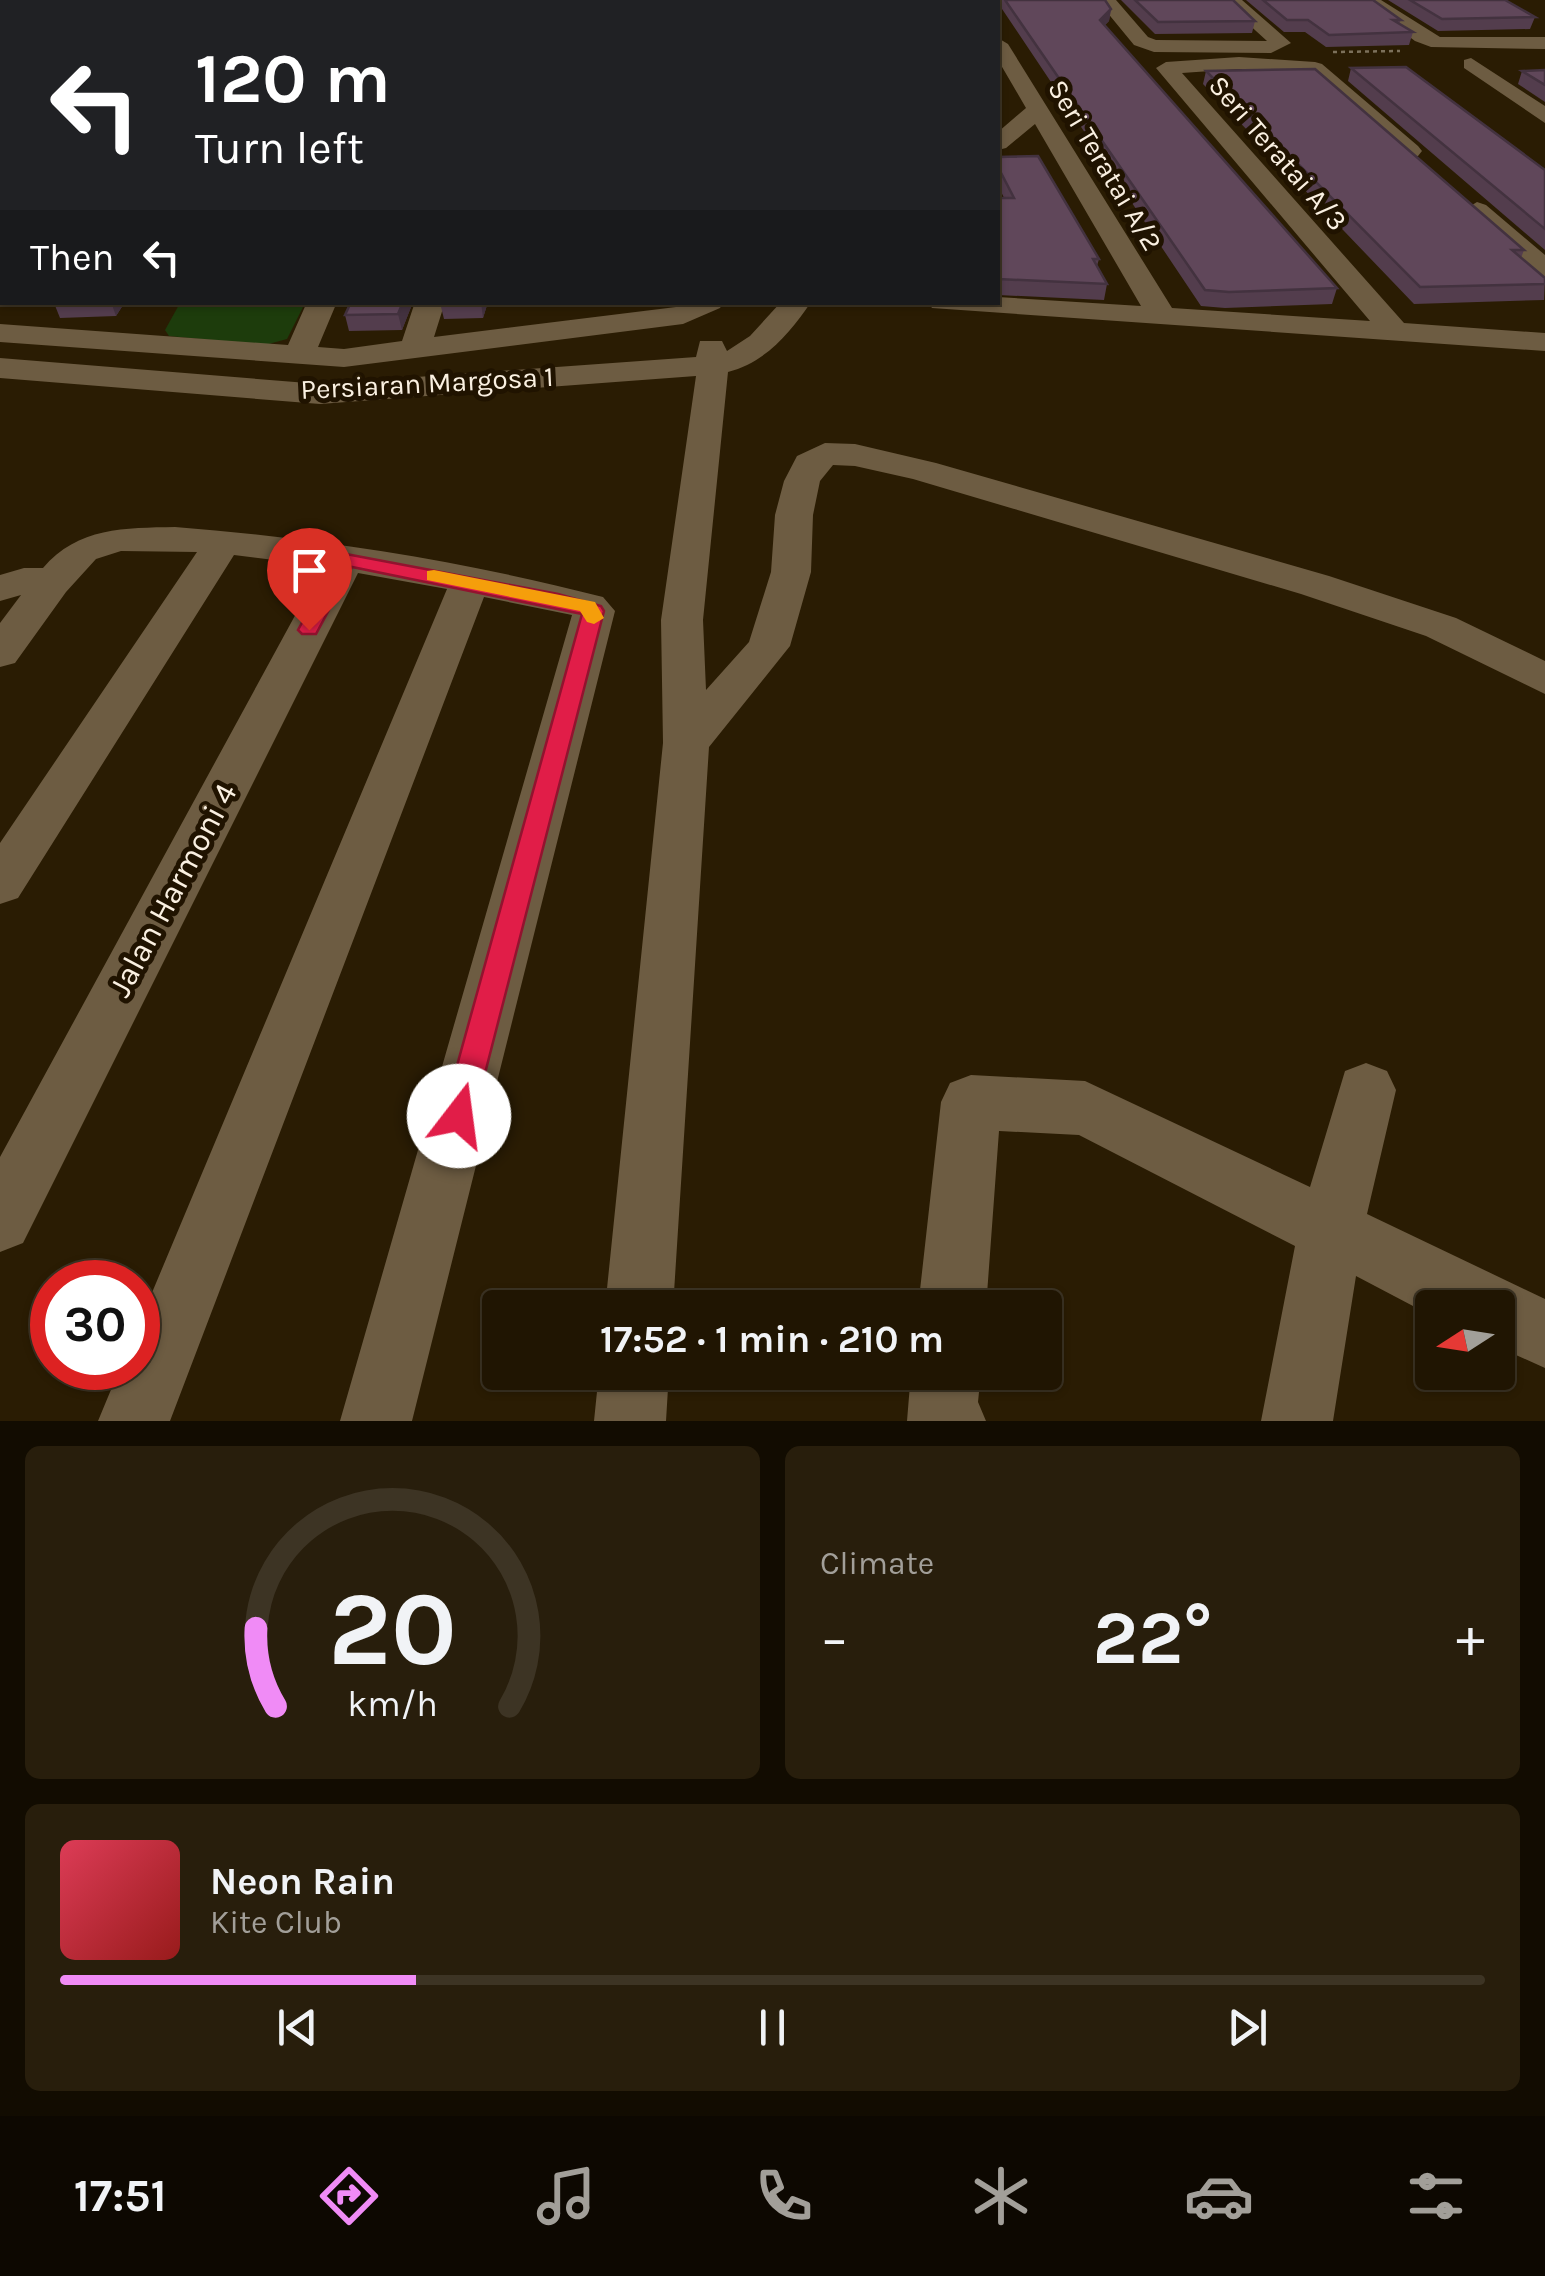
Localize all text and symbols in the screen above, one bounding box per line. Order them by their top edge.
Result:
text: 120 m [195,38,391,120]
icon: left [30,40,160,170]
street label: Seri Teratai A/3 [1202,69,1354,237]
street label: Seri Teratai A/2 [1041,74,1169,256]
text: Turn left [195,122,364,174]
icon: left [134,230,189,285]
text: Then [30,235,114,280]
street label: Persiaran Margosa 1 [300,360,554,406]
pin [267,528,352,631]
icon: arrive [282,543,337,598]
street label: Jalan Harmoni 4 [101,777,245,1003]
position arrow [407,1064,511,1168]
speed limit sign: 30 [30,1260,160,1390]
north arrow [1415,1290,1515,1390]
map controls [1415,1290,1515,1390]
text: 17:52 · 1 min · 210 m [600,1317,944,1362]
text: Climate [820,1545,934,1582]
text: 20 [328,1569,457,1690]
text: 22° [1093,1594,1212,1682]
text: − [820,1606,849,1670]
text: + [1456,1606,1485,1670]
text: km/h [347,1683,438,1725]
text: Neon Rain [210,1859,395,1904]
text: Kite Club [210,1904,342,1941]
icon: previous [270,2000,325,2055]
icon: pause [745,2000,800,2055]
icon: next [1220,2000,1275,2055]
icon: directions [314,2161,384,2231]
icon: music [531,2161,601,2231]
icon: phone [749,2161,819,2231]
icon: climate [966,2161,1036,2231]
icon: car [1184,2161,1254,2231]
icon: filters [1401,2161,1471,2231]
text: 17:51 [74,2170,167,2222]

